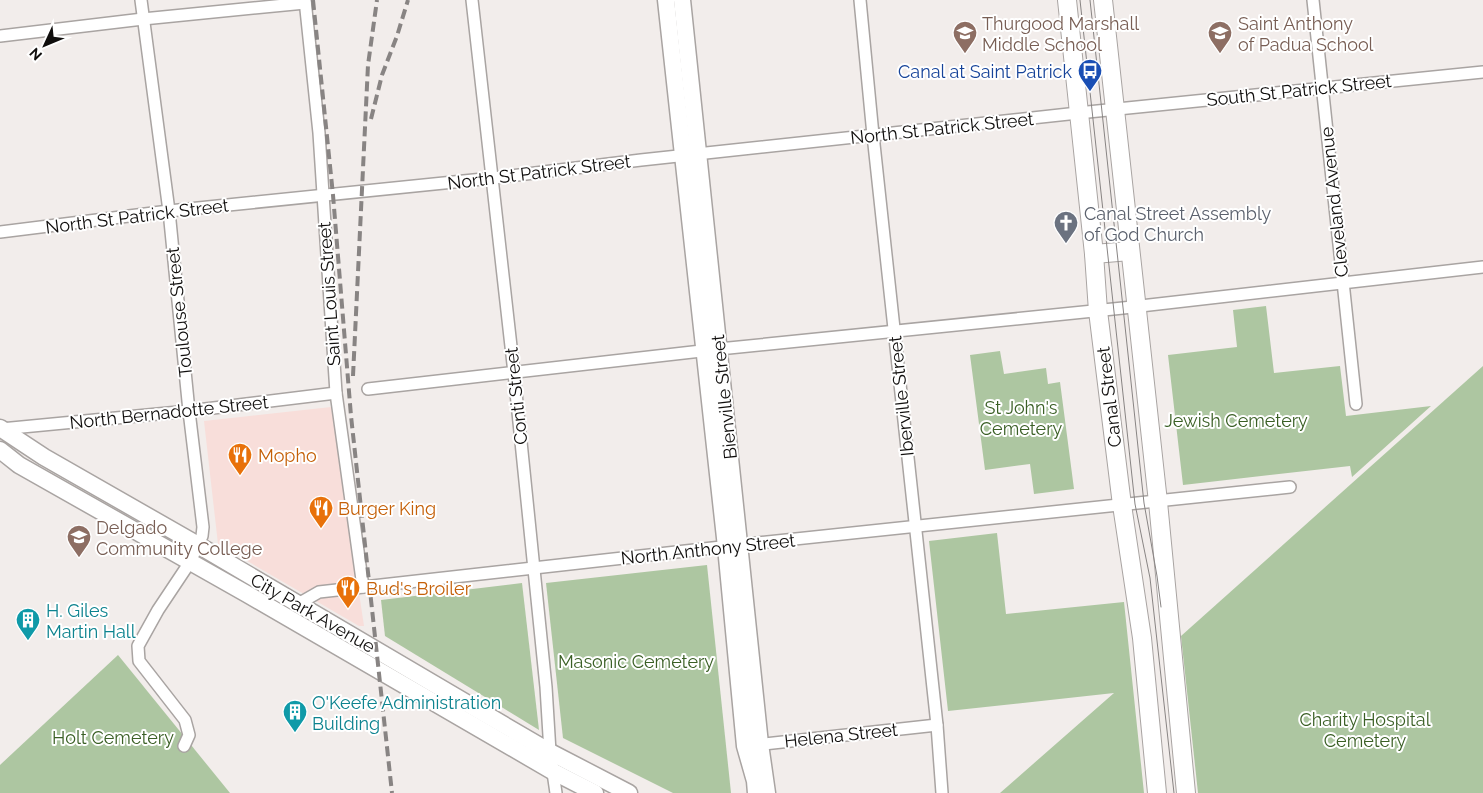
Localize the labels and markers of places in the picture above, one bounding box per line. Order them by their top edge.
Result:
place label: Thurgood Marshall Middle School [982,13,1139,55]
place label: Saint Anthony of Padua School [1238,13,1374,55]
school or university icon: Thurgood Marshall Middle School [952,20,978,54]
school or university icon: Saint Anthony of Padua School [1207,20,1233,54]
bus stop icon: Canal at Saint Patrick [1077,58,1103,92]
place label: Canal at Saint Patrick [898,61,1072,82]
place label: Canal Street Assembly of God Church [1084,203,1272,245]
church icon: Canal Street Assembly of God Church [1053,210,1079,244]
restaurant icon: Mopho [227,442,253,476]
place label: Mopho [258,445,317,466]
restaurant icon: Burger King [308,495,334,529]
place label: Burger King [338,498,436,519]
place label: Delgado Community College [96,517,263,559]
school or university icon: Delgado Community College [66,524,92,558]
restaurant icon: Bud's Broiler [335,575,361,609]
place label: Bud's Broiler [366,578,472,599]
place label: H. Giles Martin Hall [46,600,136,642]
building icon: H. Giles Martin Hall [15,607,41,641]
place label: O'Keefe Administration Building [312,692,501,734]
building icon: O'Keefe Administration Building [282,699,308,733]

